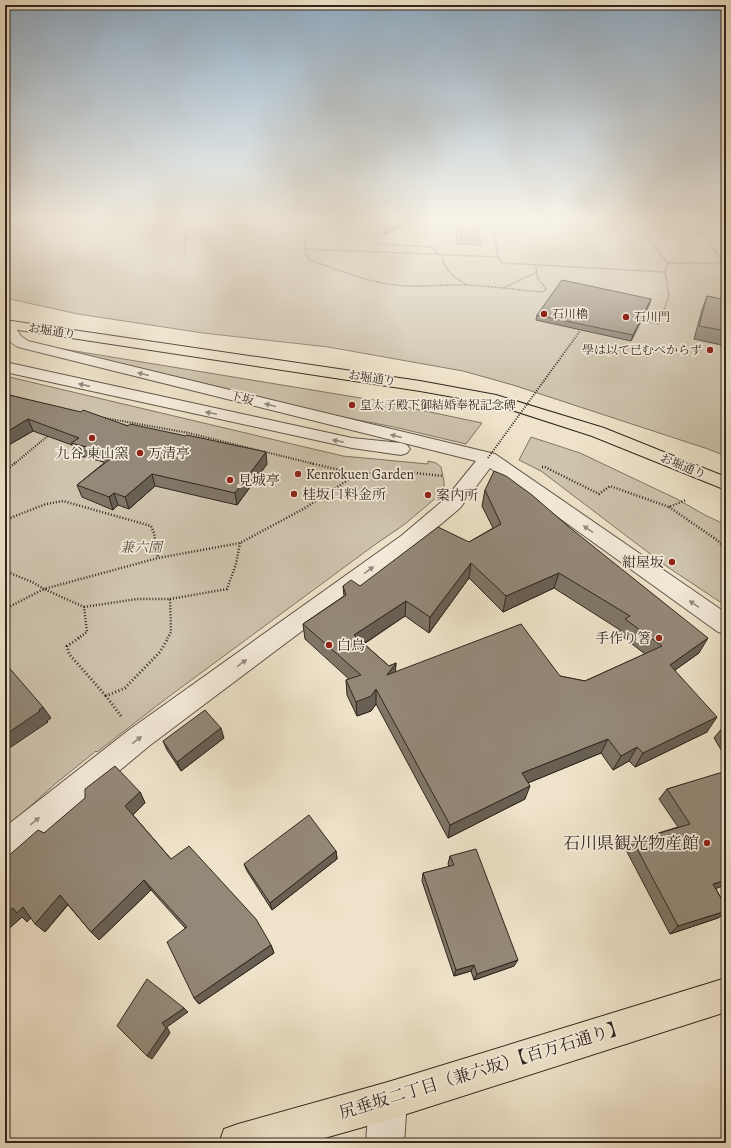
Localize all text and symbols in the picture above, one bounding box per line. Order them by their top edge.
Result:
place label: 石川櫓 [552,306,588,322]
marker: 石川櫓 [539,309,549,319]
place label: 石川門 [634,309,670,325]
marker: 石川門 [621,312,631,322]
street label: お堀通り [27,320,77,342]
place label: 學は以て已むべからず [582,342,702,358]
marker: 學は以て已むべからず [705,345,715,355]
street label: お堀通り [347,367,397,389]
one-way arrow [137,371,149,377]
one-way arrow [78,382,90,388]
street label: 下坂 [228,387,256,409]
place label: 皇太子殿下御結婚奉祝記念碑 [360,397,516,413]
marker: 皇太子殿下御結婚奉祝記念碑 [347,400,357,410]
one-way arrow [263,402,275,408]
one-way arrow [205,410,217,416]
one-way arrow [390,432,402,438]
marker: 九谷 東山窯 [87,433,97,443]
one-way arrow [332,437,344,443]
place label: 九谷 東山窯 [56,444,128,463]
place label: 万清亭 [148,444,190,463]
marker: 万清亭 [135,448,145,458]
street label: お堀通り [658,450,708,482]
place label: Kenrokuen Garden [306,465,414,484]
marker: Kenrokuen Garden [293,469,303,479]
place label: 見城亭 [238,471,280,490]
marker: 見城亭 [225,475,235,485]
place label: 桂坂口料金所 [302,485,386,504]
place label: 案内所 [436,486,478,505]
marker: 桂坂口料金所 [289,489,299,499]
marker: 案内所 [423,490,433,500]
one-way arrow [582,524,593,533]
park label: 兼六園 [120,538,164,557]
place label: 紺屋坂 [622,553,664,572]
marker: 紺屋坂 [667,557,677,567]
one-way arrow [364,566,375,574]
one-way arrow [688,599,699,608]
place label: 手作り箸 [595,629,651,648]
marker: 手作り箸 [654,633,664,643]
place label: 白鳥 [337,636,365,655]
marker: 白鳥 [324,640,334,650]
one-way arrow [236,659,247,667]
one-way arrow [132,736,142,744]
one-way arrow [30,817,41,826]
place label: 石川県観光物産館 [563,832,699,855]
marker: 石川県観光物産館 [702,838,712,848]
street label: 尻垂坂二丁目（兼六坂）【百万石通り】 [336,1016,628,1124]

